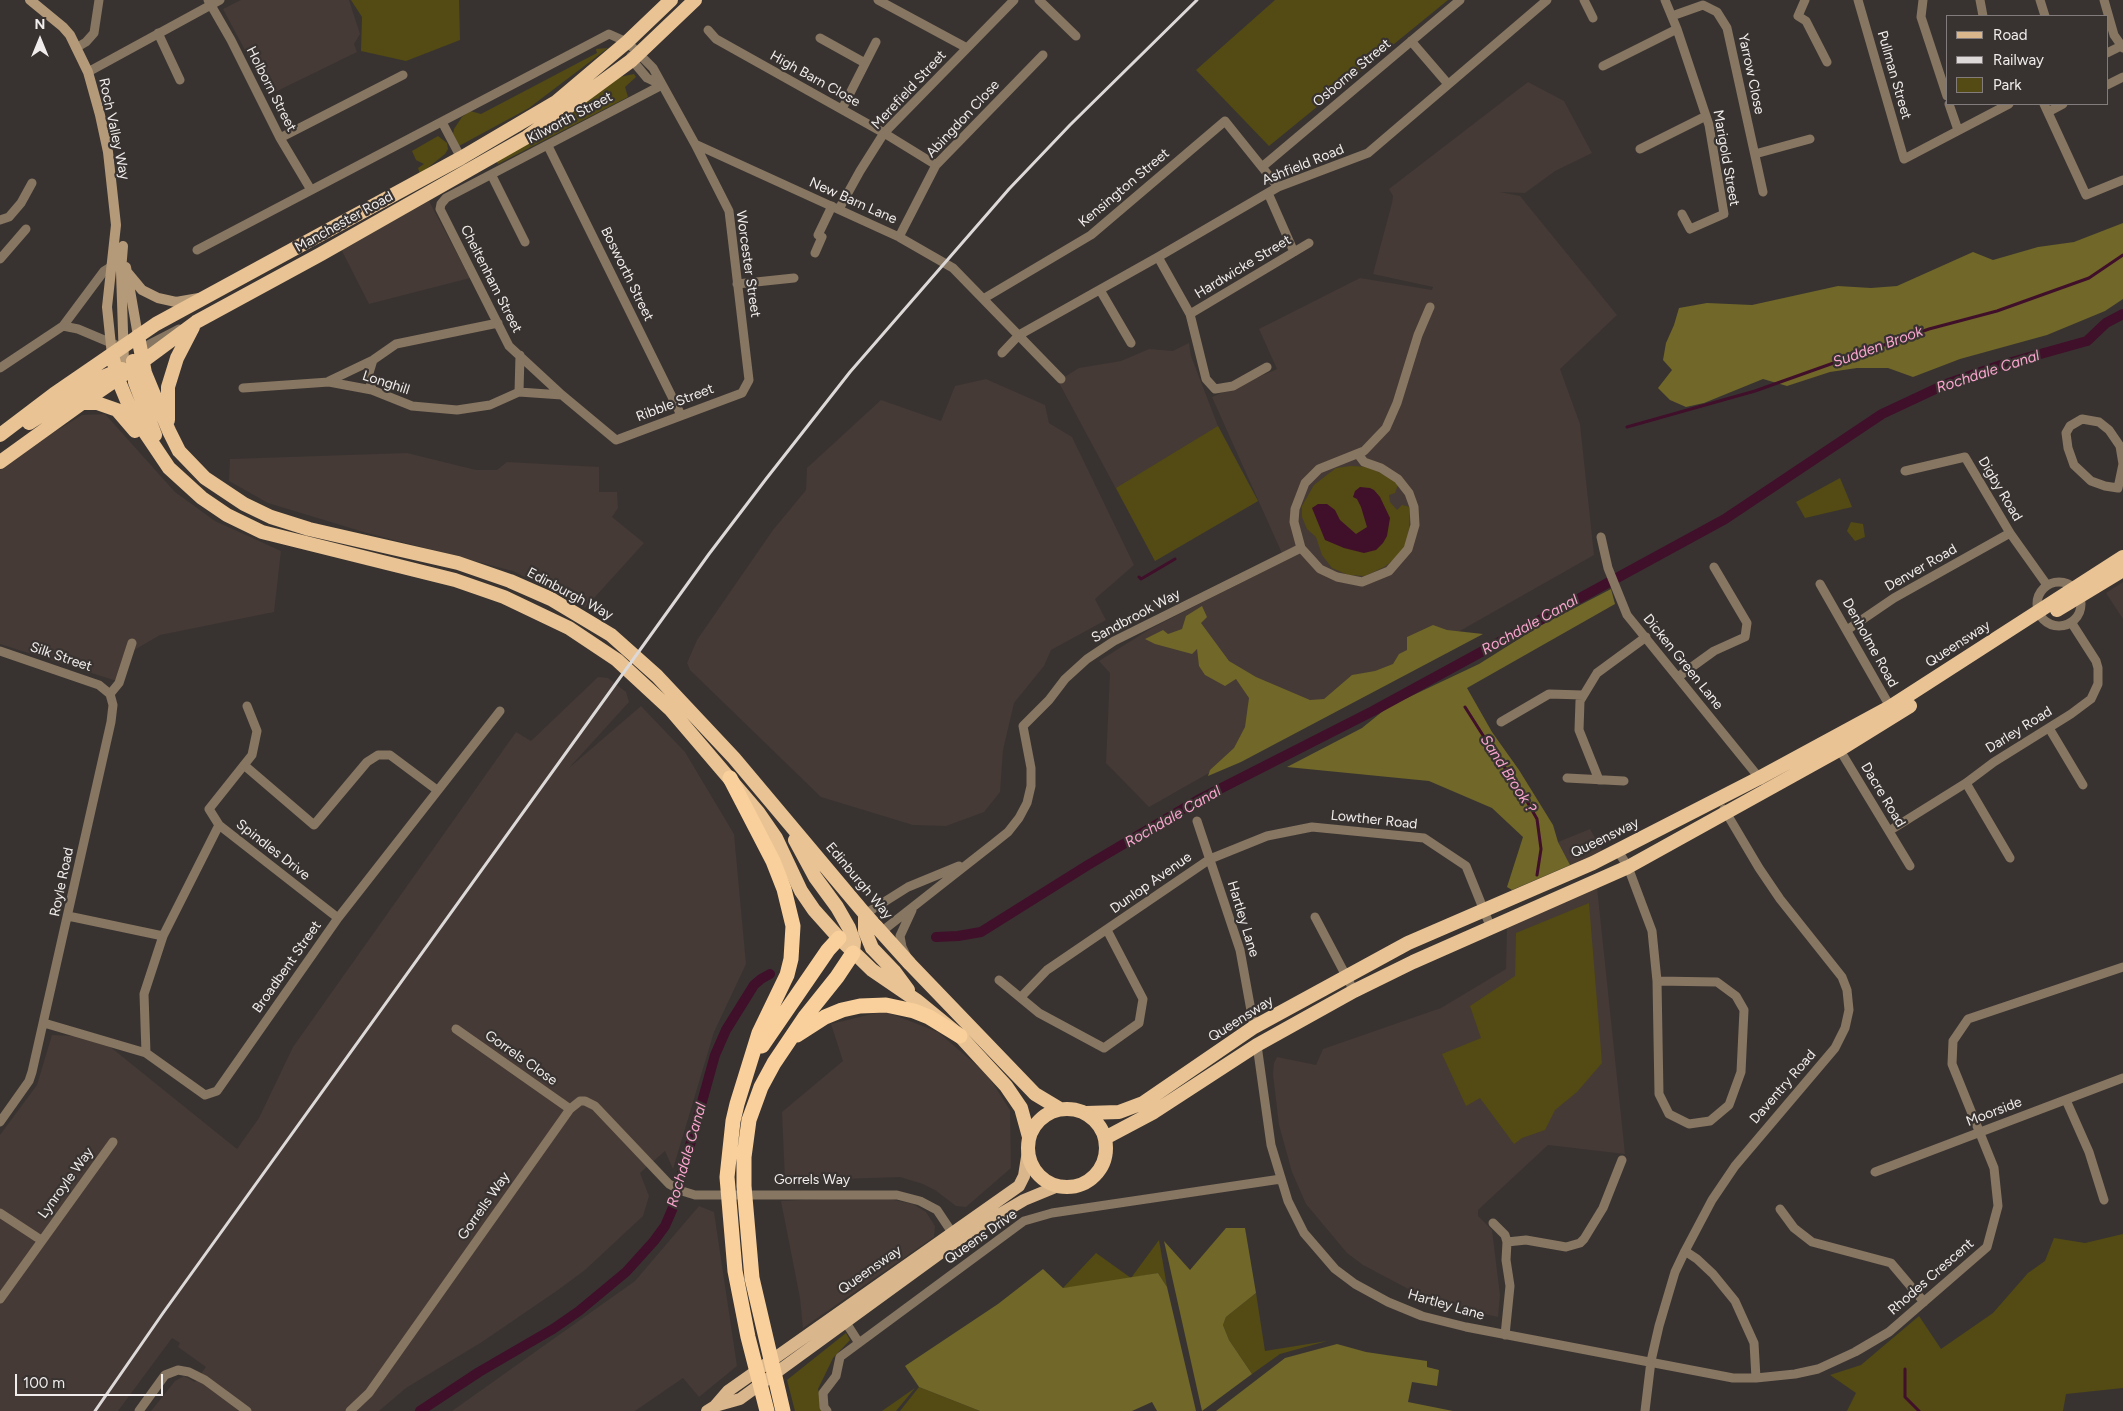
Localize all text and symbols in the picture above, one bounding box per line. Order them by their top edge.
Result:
north arrow [15,15,65,65]
legend [1946,15,2108,105]
text: N [35,16,45,33]
text: Road [1993,26,2028,44]
street label: Pullman Street [1873,29,1915,121]
street label: Yarrow Close [1734,32,1768,116]
street label: Osborne Street [1310,36,1394,110]
street label: Holborn Street [242,44,300,134]
street label: High Barn Close [767,47,863,111]
street label: Merefield Street [868,47,950,133]
text: Railway [1993,51,2044,69]
text: Park [1993,76,2022,94]
street label: Roch Valley Way [95,77,133,181]
street label: Abingdon Close [923,77,1003,161]
street label: Kilworth Street [524,88,616,148]
street label: Marigold Street [1709,109,1743,207]
street label: Ashfield Road [1260,141,1346,189]
street label: Kensington Street [1075,145,1173,231]
street label: New Barn Lane [807,174,899,228]
street label: Manchester Road [292,188,396,256]
street label: Worcester Street [732,209,764,319]
street label: Cheltenham Street [457,222,525,336]
street label: Bosworth Street [597,224,657,324]
street label: Hardwicke Street [1192,232,1294,302]
water label: Sudden Brook [1831,322,1925,372]
water label: Rochdale Canal [1934,347,2042,397]
street label: Longhill [360,367,412,399]
street label: Ribble Street [634,381,716,425]
street label: Digby Road [1974,454,2026,524]
street label: Denver Road [1882,541,1960,595]
street label: Edinburgh Way [524,564,616,624]
street label: Sandbrook Way [1089,585,1183,647]
water label: Rochdale Canal [1479,591,1581,659]
street label: Denholme Road [1839,595,1901,691]
street label: Dicken Green Lane [1639,611,1727,713]
street label: Queensway [1923,617,1993,671]
street label: Silk Street [28,639,94,675]
street label: Darley Road [1983,703,2055,757]
water label: Sand Brook ? [1476,732,1540,816]
street label: Dacre Road [1857,760,1909,830]
water label: Rochdale Canal [1122,782,1224,852]
street label: Lowther Road [1330,807,1418,833]
street label: Queensway [1568,814,1642,862]
street label: Spindles Drive [233,816,313,884]
street label: Edinburgh Way [822,839,896,923]
street label: Royle Road [46,846,78,918]
street label: Dunlop Avenue [1107,849,1195,917]
street label: Hartley Lane [1223,879,1263,959]
street label: Broadbent Street [249,918,325,1016]
street label: Queensway [1205,992,1277,1046]
street label: Gorrels Close [482,1027,560,1089]
street label: Daventry Road [1746,1047,1820,1127]
street label: Moorside [1964,1094,2024,1130]
water label: Rochdale Canal [664,1101,710,1209]
street label: Lynroyle Way [35,1144,97,1222]
street label: Gorrells Way [454,1169,514,1243]
street label: Gorrels Way [774,1172,850,1188]
street label: Queens Drive [942,1206,1020,1268]
street label: Rhodes Crescent [1885,1235,1977,1319]
street label: Queensway [835,1242,905,1298]
street label: Hartley Lane [1406,1286,1486,1324]
scale bar [18,1364,165,1396]
text: 100 m [23,1374,65,1392]

